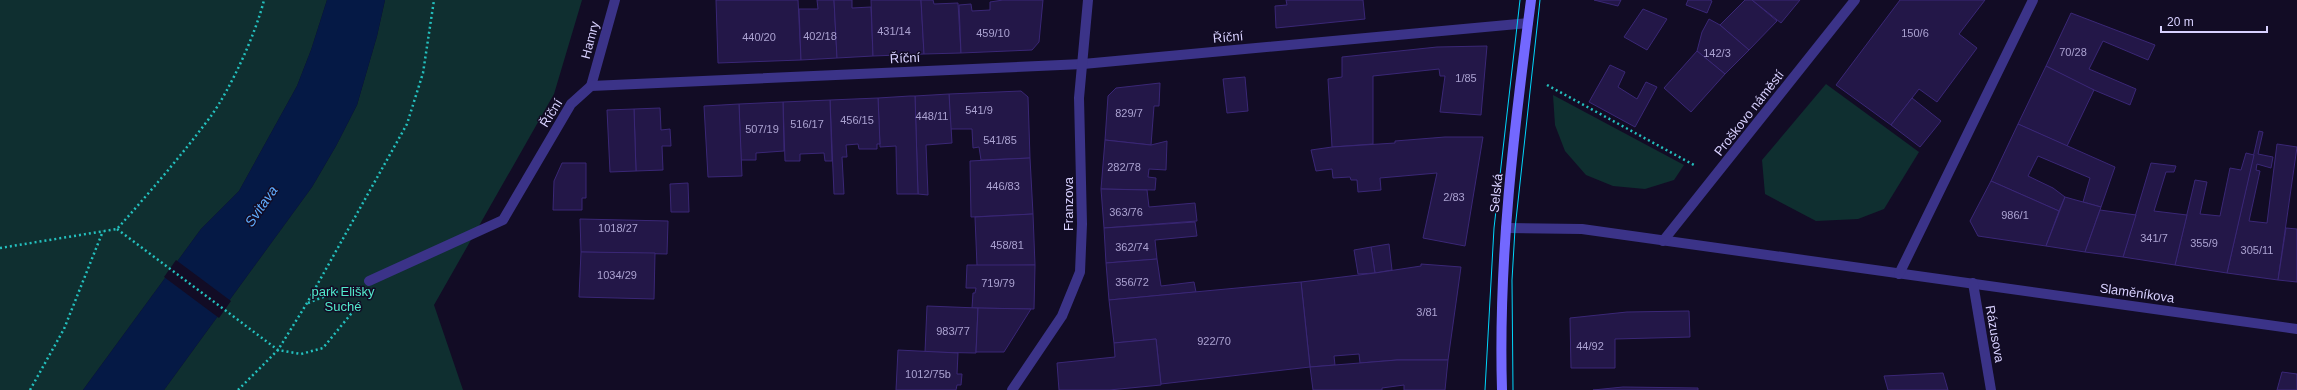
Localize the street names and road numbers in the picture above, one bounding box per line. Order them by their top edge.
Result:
street label: Hamry [578,19,602,60]
street label: Říční [1212,28,1244,46]
street label: Říční [889,50,921,66]
street label: Proškovo náměstí [1711,67,1787,159]
street label: Říční [537,96,566,130]
street label: Selská [1487,172,1506,213]
street label: Franzova [1061,176,1076,231]
street label: Slaměníkova [2099,280,2176,306]
street label: Rázusova [1983,304,2008,365]

